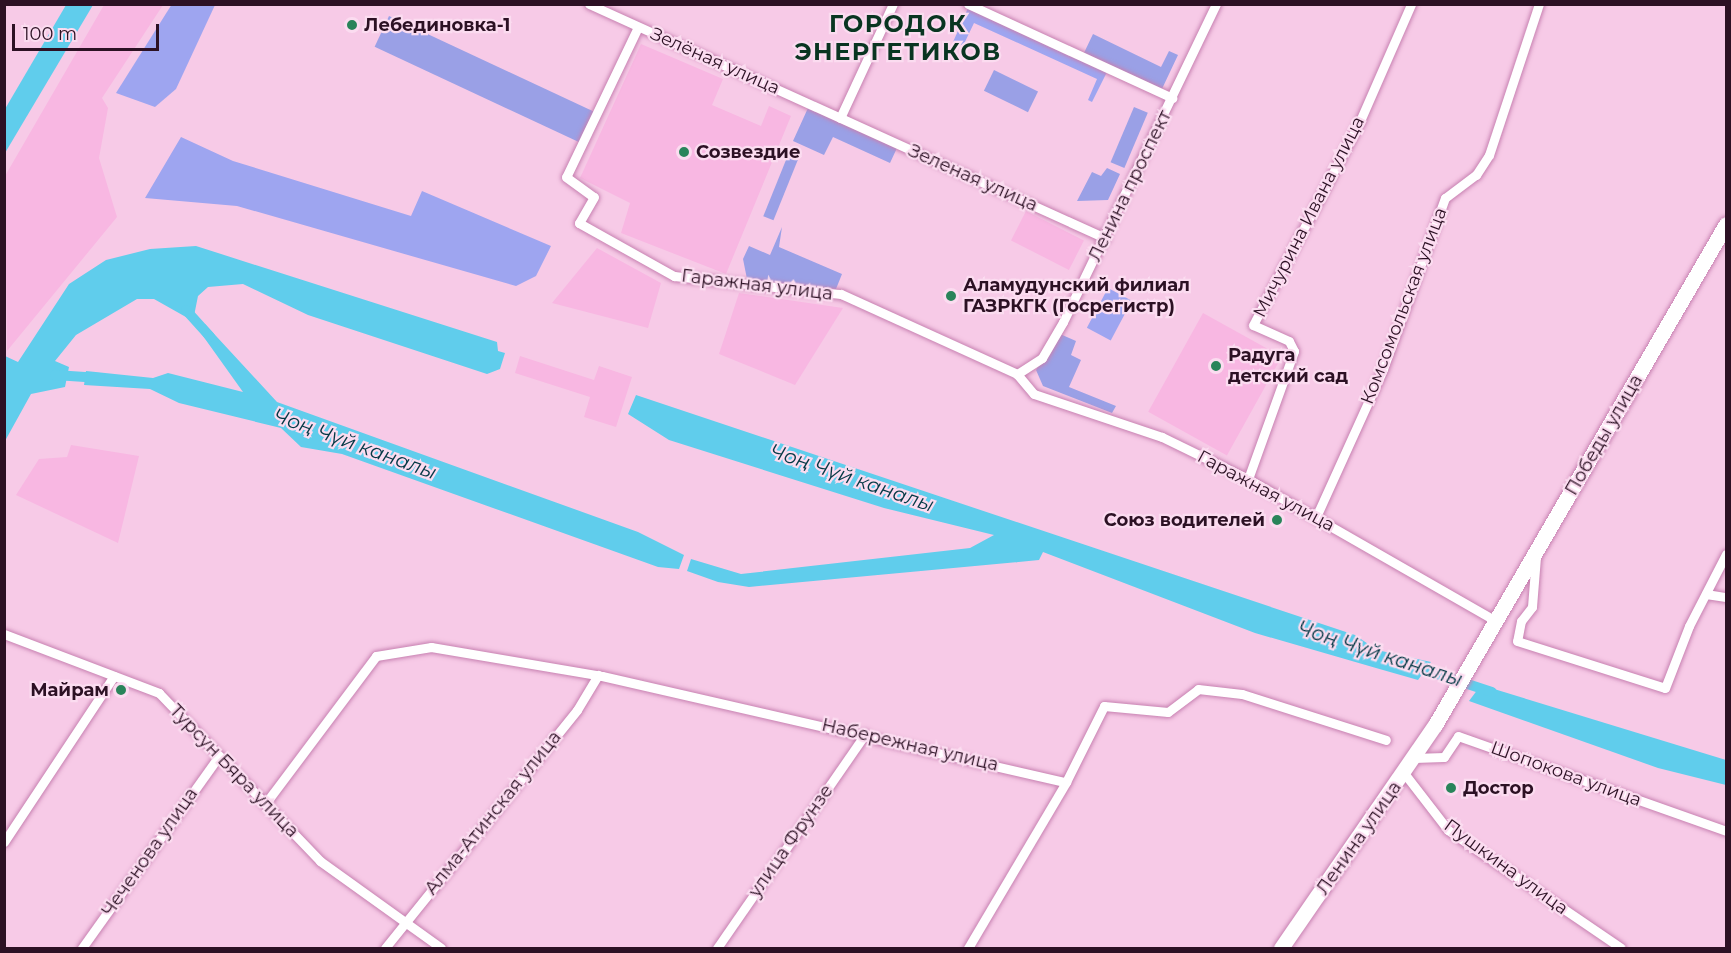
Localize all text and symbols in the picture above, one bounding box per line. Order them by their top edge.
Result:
district label: ГОРОДОК ЭНЕРГЕТИКОВ [794,10,1002,66]
scale bar [15,12,162,50]
place label: Лебединовка-1 [364,14,510,36]
marker: Лебединовка-1 [345,18,359,32]
text: 100 m [23,23,77,45]
street label: Зелёная улица [647,23,783,99]
street label: Ленина проспект [1084,107,1176,265]
street label: Мичурина Ивана улица [1249,113,1369,321]
street label: Зеленая улица [905,140,1041,216]
place label: Созвездие [696,141,800,163]
marker: Созвездие [677,145,691,159]
street label: Комсомольская улица [1356,205,1452,407]
street label: Гаражная улица [680,265,834,305]
place label: Аламудунский филиал ГАЗРКГК (Госрегистр) [963,275,1190,318]
marker: Аламудунский филиал ГАЗРКГК (Госрегистр) [944,289,958,303]
place label: Радуга детский сад [1228,345,1348,388]
marker: Радуга детский сад [1209,359,1223,373]
street label: Победы улица [1561,371,1647,499]
water label: Чоң Чүй каналы [270,403,440,485]
water label: Чоң Чүй каналы [767,439,937,517]
street label: Гаражная улица [1194,446,1338,536]
place label: Союз водителей [1104,509,1265,531]
marker: Союз водителей [1270,513,1284,527]
water label: Чоң Чүй каналы [1295,616,1465,692]
place label: Майрам [30,679,109,701]
marker: Майрам [114,683,128,697]
street label: Турсун Бяра улица [165,700,303,842]
street label: Набережная улица [819,714,1001,776]
street label: Алма-Атинская улица [420,727,566,899]
street label: Шопокова улица [1488,737,1644,811]
street label: Ленина улица [1312,777,1406,899]
place label: Достор [1463,777,1534,799]
street label: улица Фрунзе [744,781,838,901]
marker: Достор [1444,781,1458,795]
street label: Чеченова улица [98,784,202,920]
street label: Пушкина улица [1440,815,1572,919]

